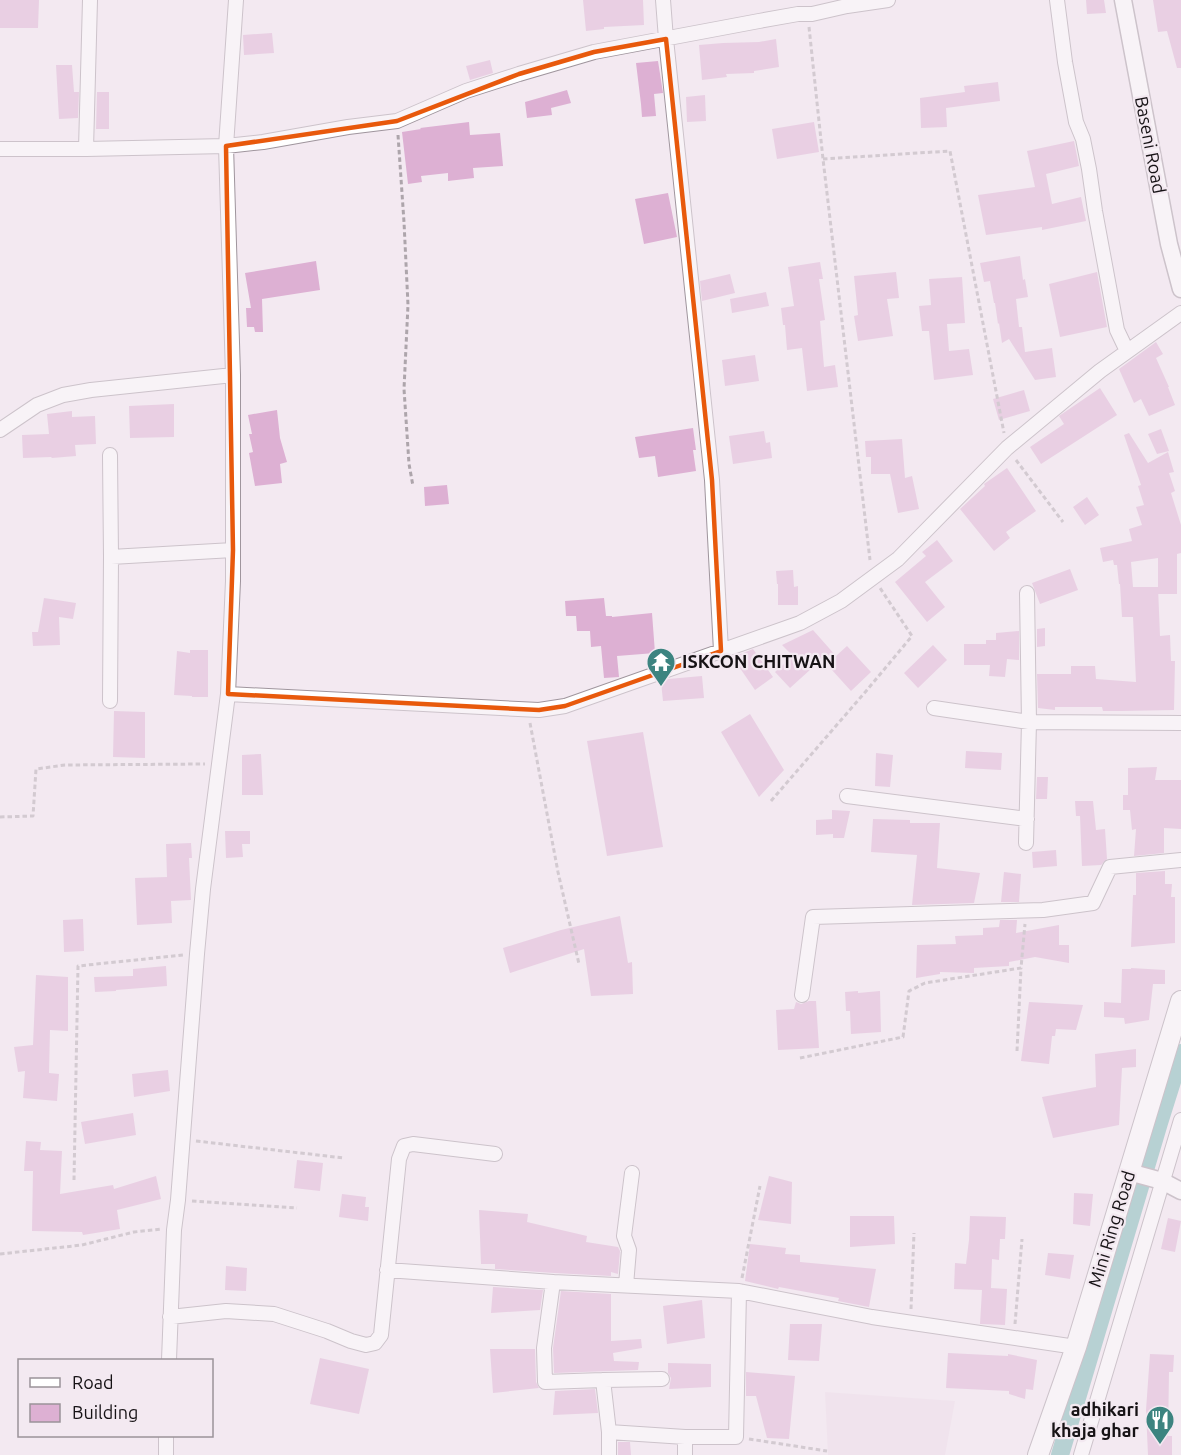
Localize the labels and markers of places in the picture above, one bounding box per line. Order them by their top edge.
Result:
temple icon: ISKCON CHITWAN [645,646,677,688]
place label: ISKCON CHITWAN [682,651,835,671]
place label: adhikari khaja ghar [1051,1399,1140,1440]
restaurant icon: adhikari khaja ghar [1144,1404,1176,1446]

